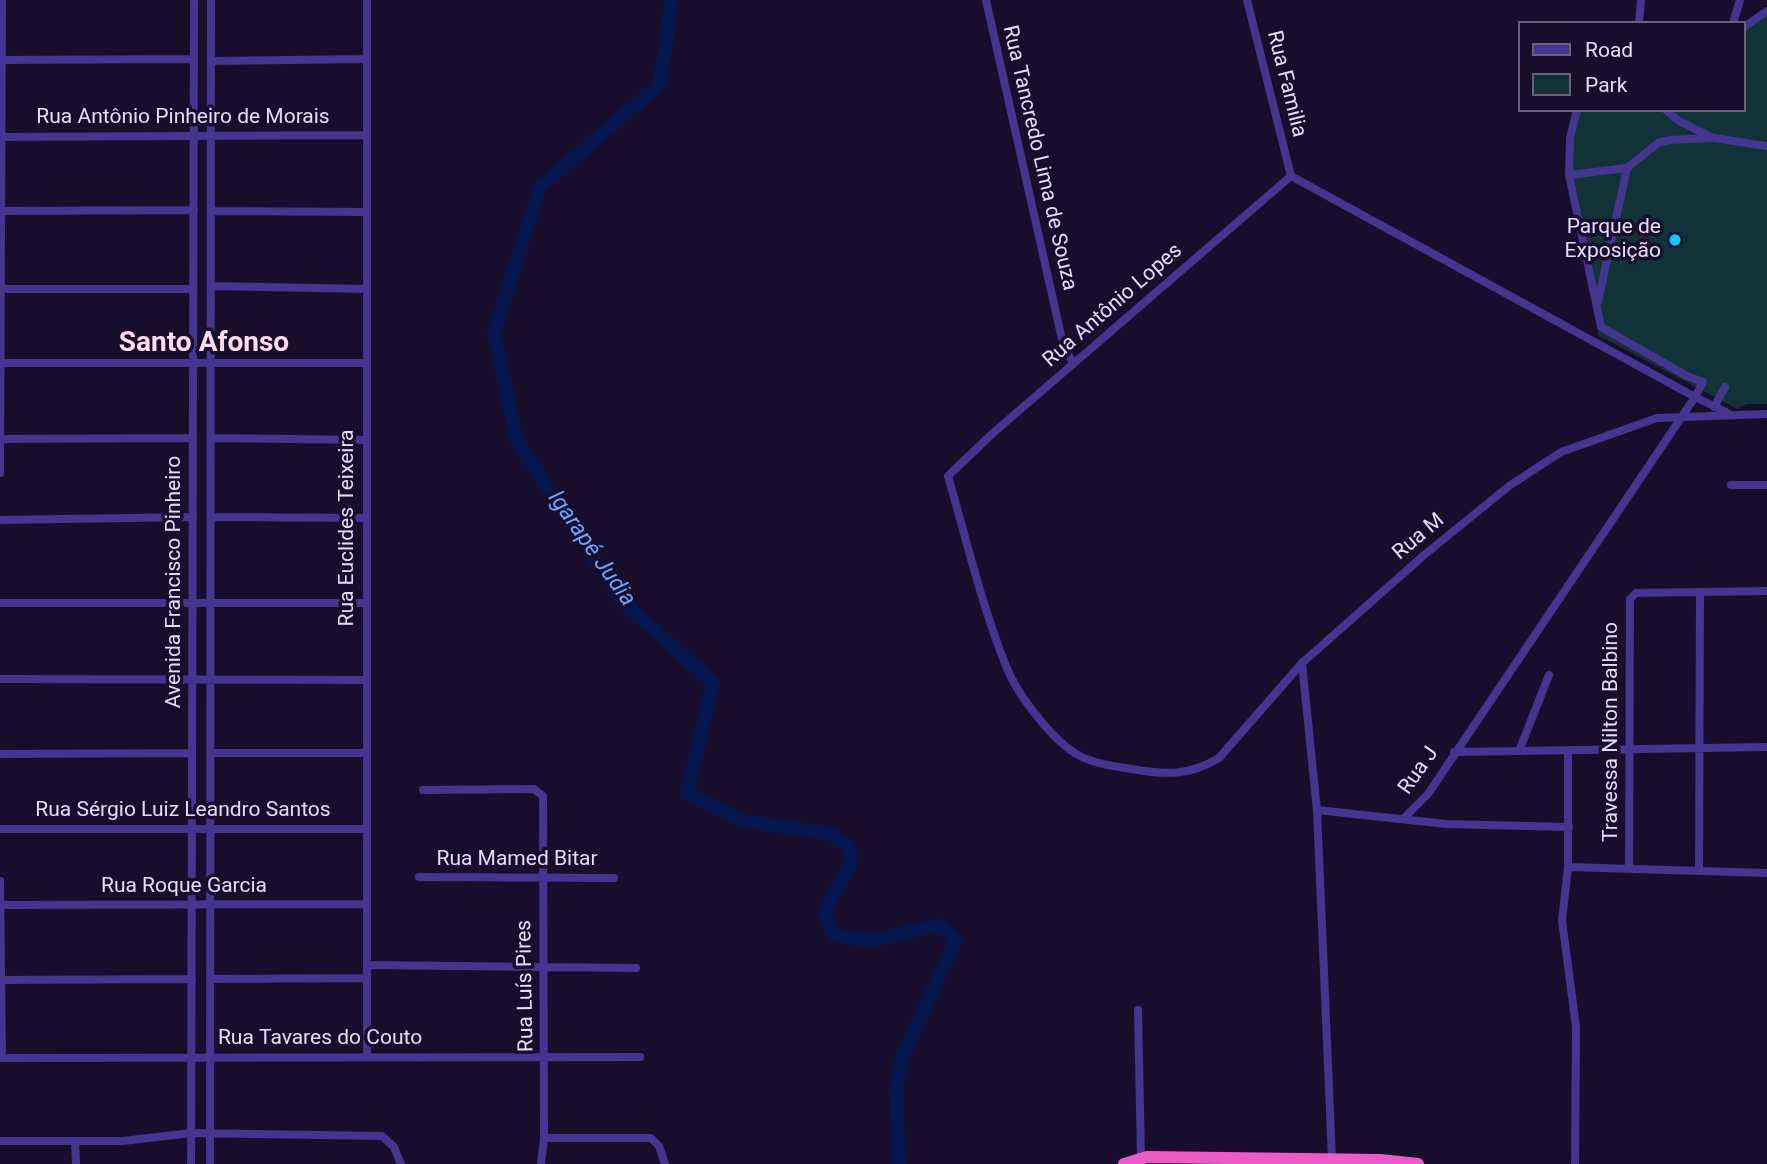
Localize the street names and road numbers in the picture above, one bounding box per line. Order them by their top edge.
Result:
street label: Rua Tancredo Lima de Souza [996,23,1082,293]
street label: Rua Familia [1261,28,1311,140]
street label: Rua Antônio Pinheiro de Morais [36,105,330,131]
street label: Rua Antônio Lopes [1038,239,1188,373]
street label: Rua Euclides Teixeira [335,429,361,627]
street label: Avenida Francisco Pinheiro [162,456,188,708]
street label: Rua M [1388,508,1450,566]
street label: Travessa Nilton Balbino [1599,622,1625,842]
street label: Rua J [1394,742,1444,800]
street label: Rua Sérgio Luiz Leandro Santos [35,798,331,824]
street label: Rua Mamed Bitar [436,847,598,873]
street label: Rua Roque Garcia [101,874,267,900]
street label: Rua Luís Pires [512,920,540,1052]
street label: Rua Tavares do Couto [218,1026,422,1052]

